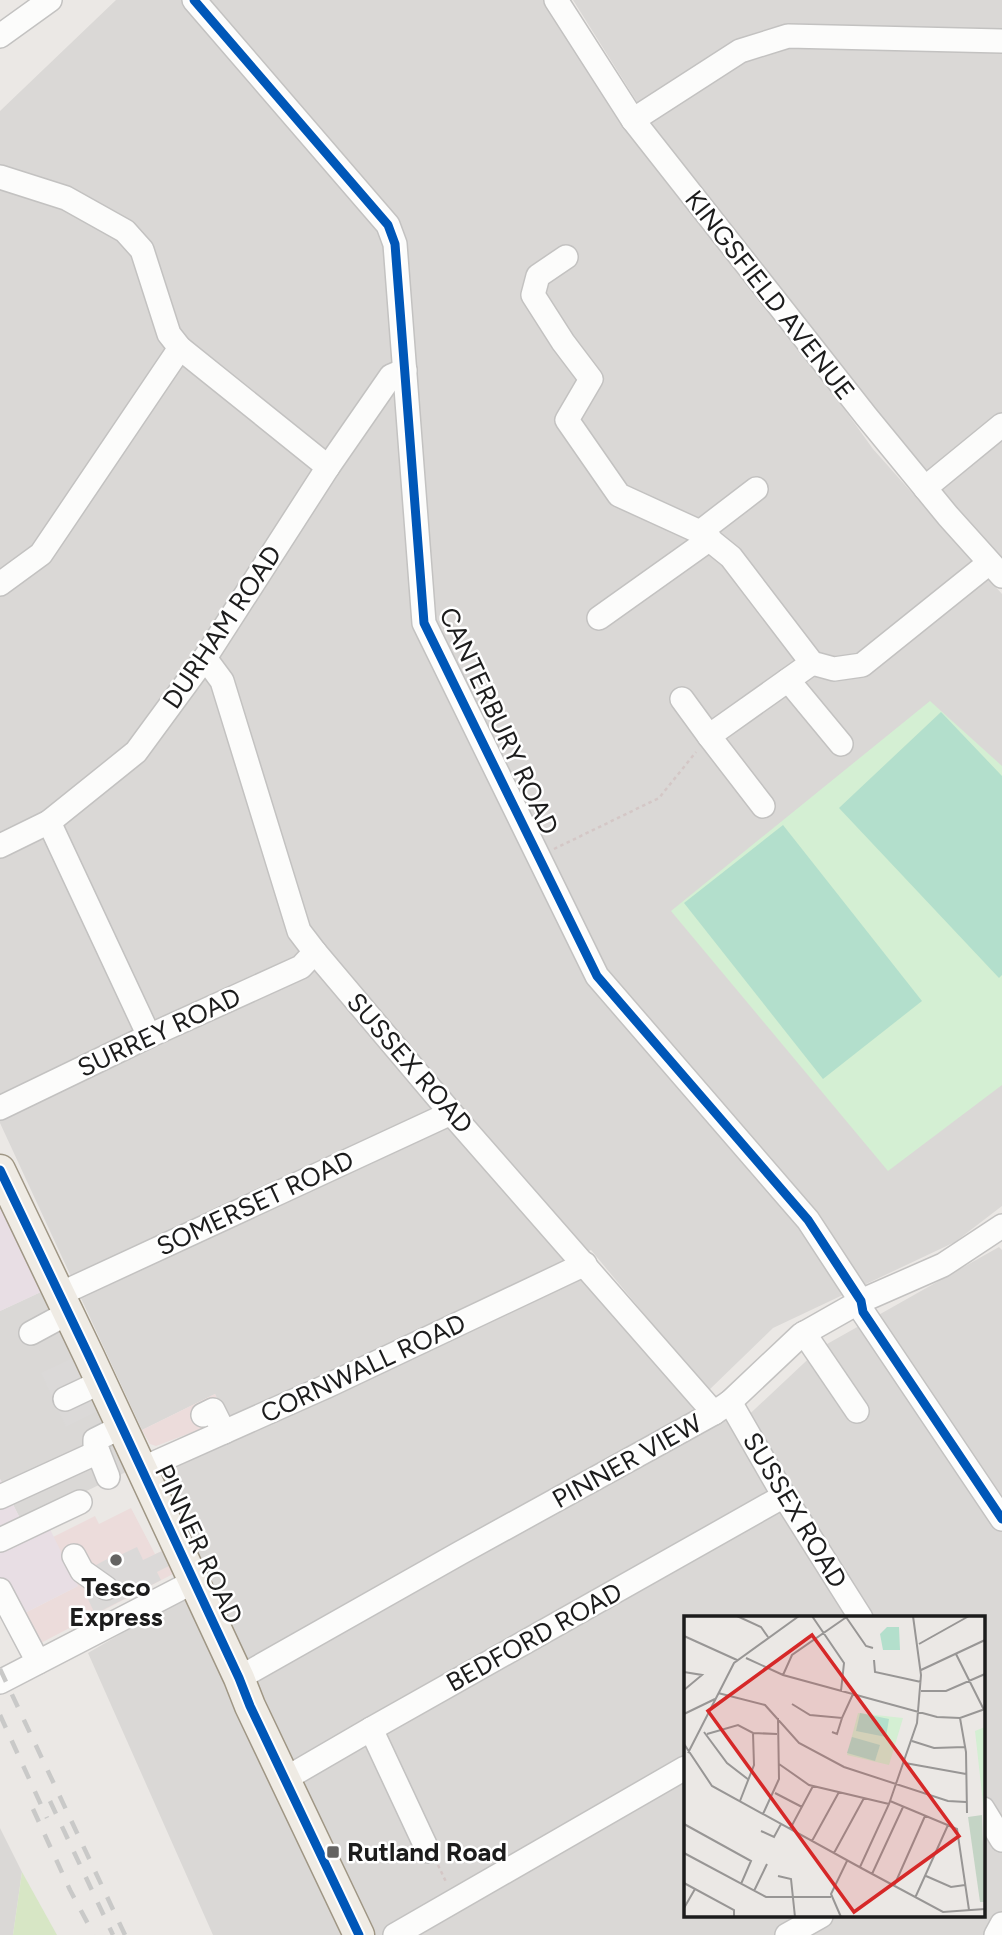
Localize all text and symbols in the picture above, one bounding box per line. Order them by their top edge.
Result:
street label: KINGSFIELD AVENUE [678,184,862,406]
street label: DURHAM ROAD [156,539,288,715]
street label: CANTERBURY ROAD [432,602,566,840]
street label: SURREY ROAD [72,980,246,1084]
street label: SUSSEX ROAD [340,986,480,1140]
street label: SOMERSET ROAD [151,1143,359,1263]
street label: CORNWALL ROAD [255,1306,471,1430]
street label: PINNER VIEW [547,1407,707,1515]
street label: SUSSEX ROAD [736,1426,854,1594]
street label: PINNER ROAD [148,1459,250,1629]
marker: Tesco Express [108,1552,124,1568]
place label: Tesco Express [69,1571,163,1633]
street label: BEDFORD ROAD [441,1575,627,1699]
inset map [684,1616,984,1918]
place label: Rutland Road [347,1836,507,1868]
marker: Rutland Road [325,1844,341,1860]

